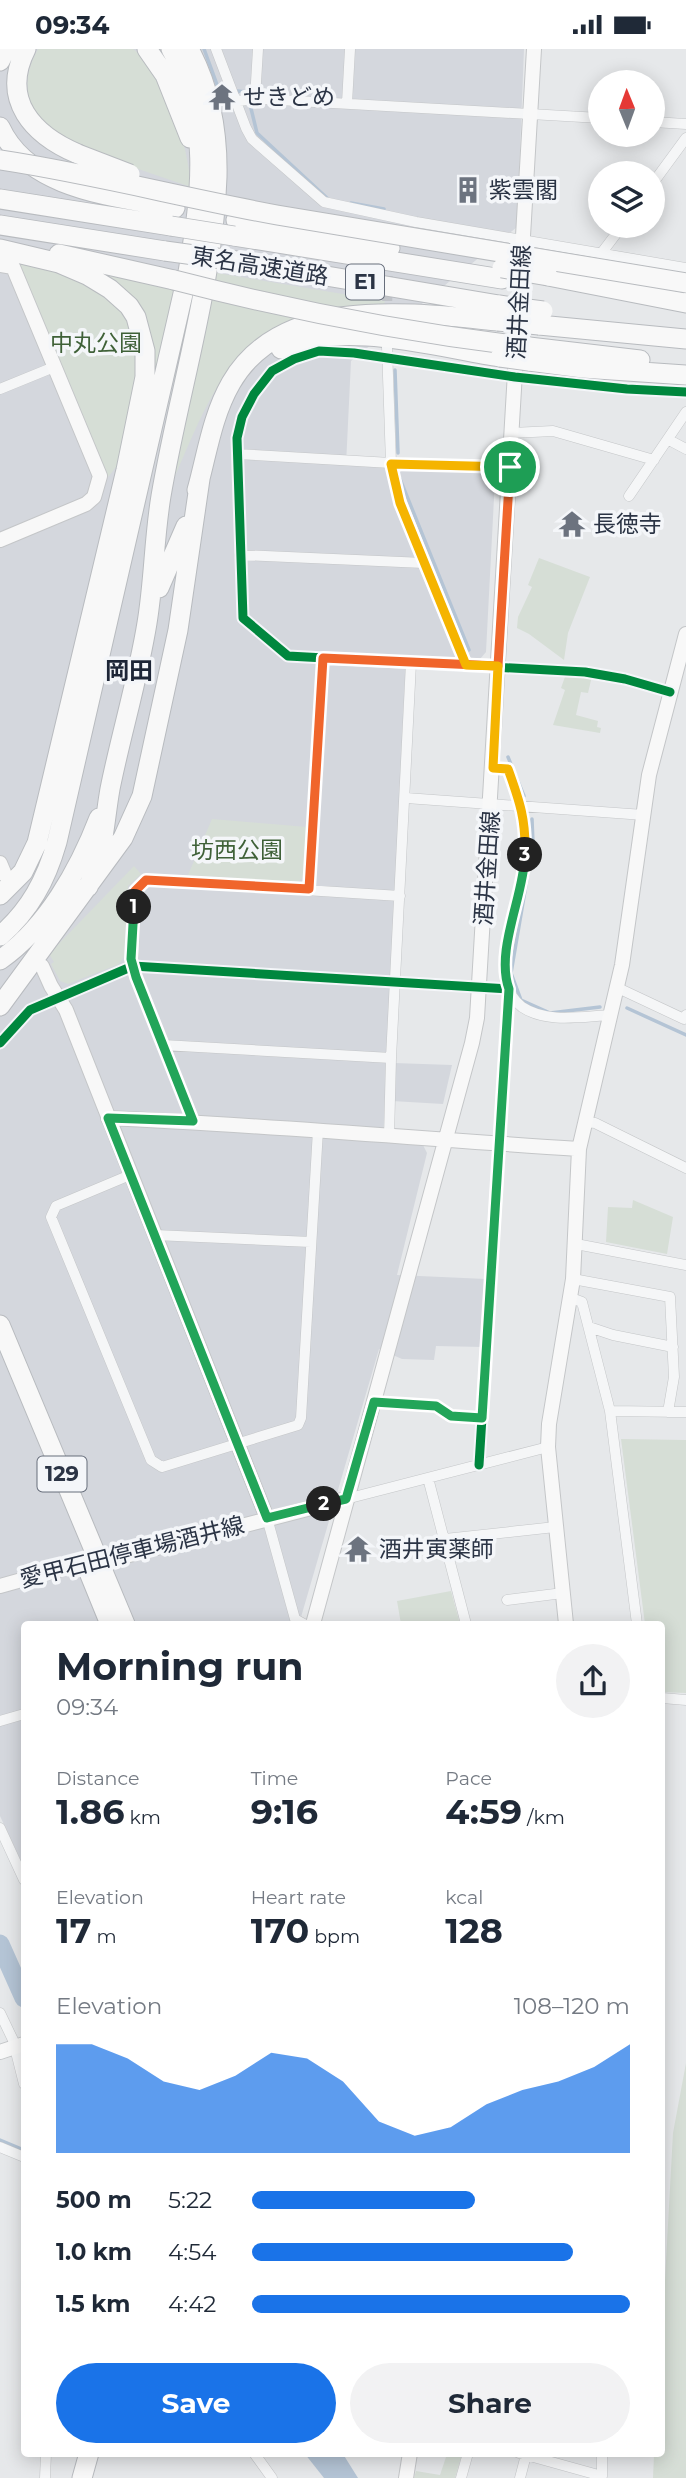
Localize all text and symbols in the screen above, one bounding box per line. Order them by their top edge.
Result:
text: 09:34 [35,9,109,41]
north arrow [588,70,665,147]
map controls [588,70,665,238]
temple icon: せきどめ [207,82,237,112]
place label: せきどめ [243,83,335,111]
button: layers [588,161,665,238]
building icon: 紫雲閣 [453,175,483,205]
place label: 紫雲閣 [489,176,558,204]
street label: 東名高速道路 [190,241,330,291]
street label: 酒井金田線 [502,244,536,360]
road number: E1 [346,265,384,299]
park label: 中丸公園 [50,329,142,357]
pin [480,437,540,497]
icon: arrive [491,448,529,486]
temple icon: 長徳寺 [557,509,587,539]
place label: 長徳寺 [593,510,662,538]
district label: 岡田 [105,656,153,685]
street label: 酒井金田線 [469,810,505,926]
park label: 坊西公園 [191,836,283,864]
pin: 3 [508,837,542,873]
text: 3 [519,843,530,866]
pin: 1 [116,889,152,925]
text: 1 [130,895,137,918]
road number: 129 [38,1457,86,1491]
pin: 2 [306,1487,342,1521]
text: 2 [318,1492,329,1515]
street label: 愛甲石田停車場酒井線 [17,1511,247,1593]
temple icon: 酒井寅薬師 [343,1534,373,1564]
place label: 酒井寅薬師 [379,1535,494,1563]
text: Morning run [56,1643,304,1690]
button: share [556,1644,630,1718]
text: 09:34 [56,1693,118,1721]
text: Distance [56,1767,139,1790]
text: Time [251,1767,298,1790]
text: Pace [445,1767,492,1790]
text: 1.86 [56,1790,125,1833]
text: 9:16 [251,1790,318,1833]
text: 4:59 [445,1790,522,1833]
text: km [125,1806,161,1829]
text: /km [522,1806,565,1829]
text: Elevation [56,1886,144,1909]
text: Heart rate [251,1886,346,1909]
text: kcal [445,1886,483,1909]
text: 17 [56,1909,91,1952]
text: 170 [251,1909,309,1952]
text: 128 [445,1909,503,1952]
text: m [91,1925,117,1948]
text: bpm [309,1925,360,1948]
text: Elevation [56,1992,162,2020]
text: 108–120 m [514,1992,630,2020]
text: 500 m [56,2186,132,2214]
text: 5:22 [168,2186,212,2214]
text: 1.0 km [56,2238,132,2266]
text: 4:54 [168,2238,216,2266]
text: 1.5 km [56,2290,130,2318]
text: 4:42 [168,2290,216,2318]
button: Save [56,2363,336,2443]
button: Share [350,2363,630,2443]

